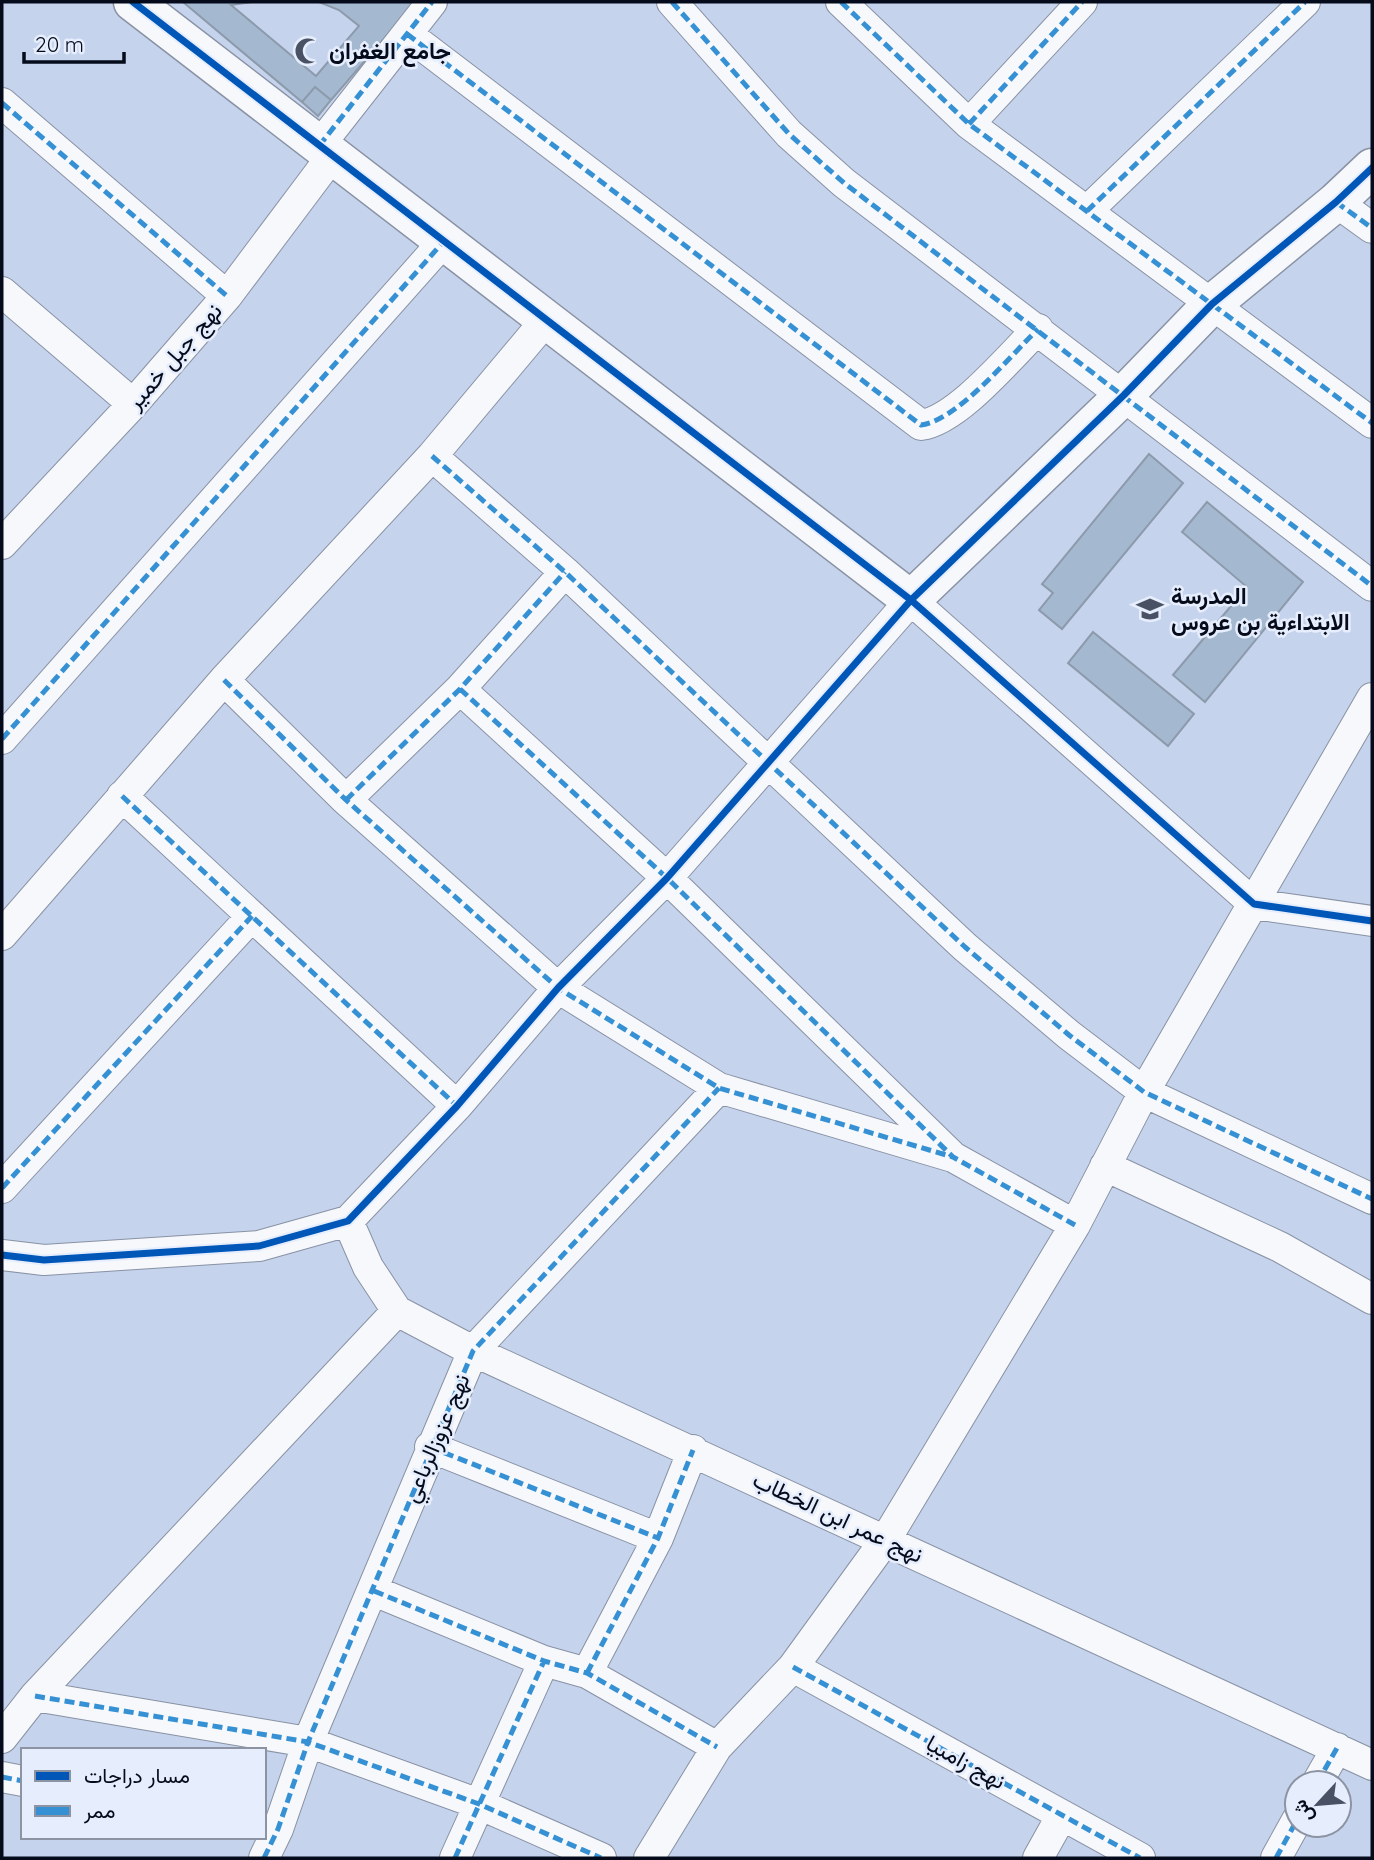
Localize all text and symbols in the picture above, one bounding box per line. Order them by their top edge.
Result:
scale bar [24,21,124,65]
text: 20 m [35,31,84,57]
mosque icon: جامع الغفران [293,36,323,66]
place label: جامع الغفران [329,36,451,67]
street label: نهج جبل خمير [119,296,229,417]
place label: المدرسة الابتداءية بن عروس [1171,581,1350,637]
school or university icon: المدرسة الابتداءية بن عروس [1135,594,1165,624]
street label: نهج عزوزالرباعي [395,1369,480,1509]
street label: نهج عمر ابن الخطاب [748,1464,928,1571]
street label: نهج زامبيا [920,1728,1011,1797]
legend [21,1748,266,1839]
text: مسار دراجات [84,1762,190,1789]
north arrow [1283,1769,1353,1839]
text: ش [1287,1796,1319,1827]
text: ممر [83,1797,115,1824]

